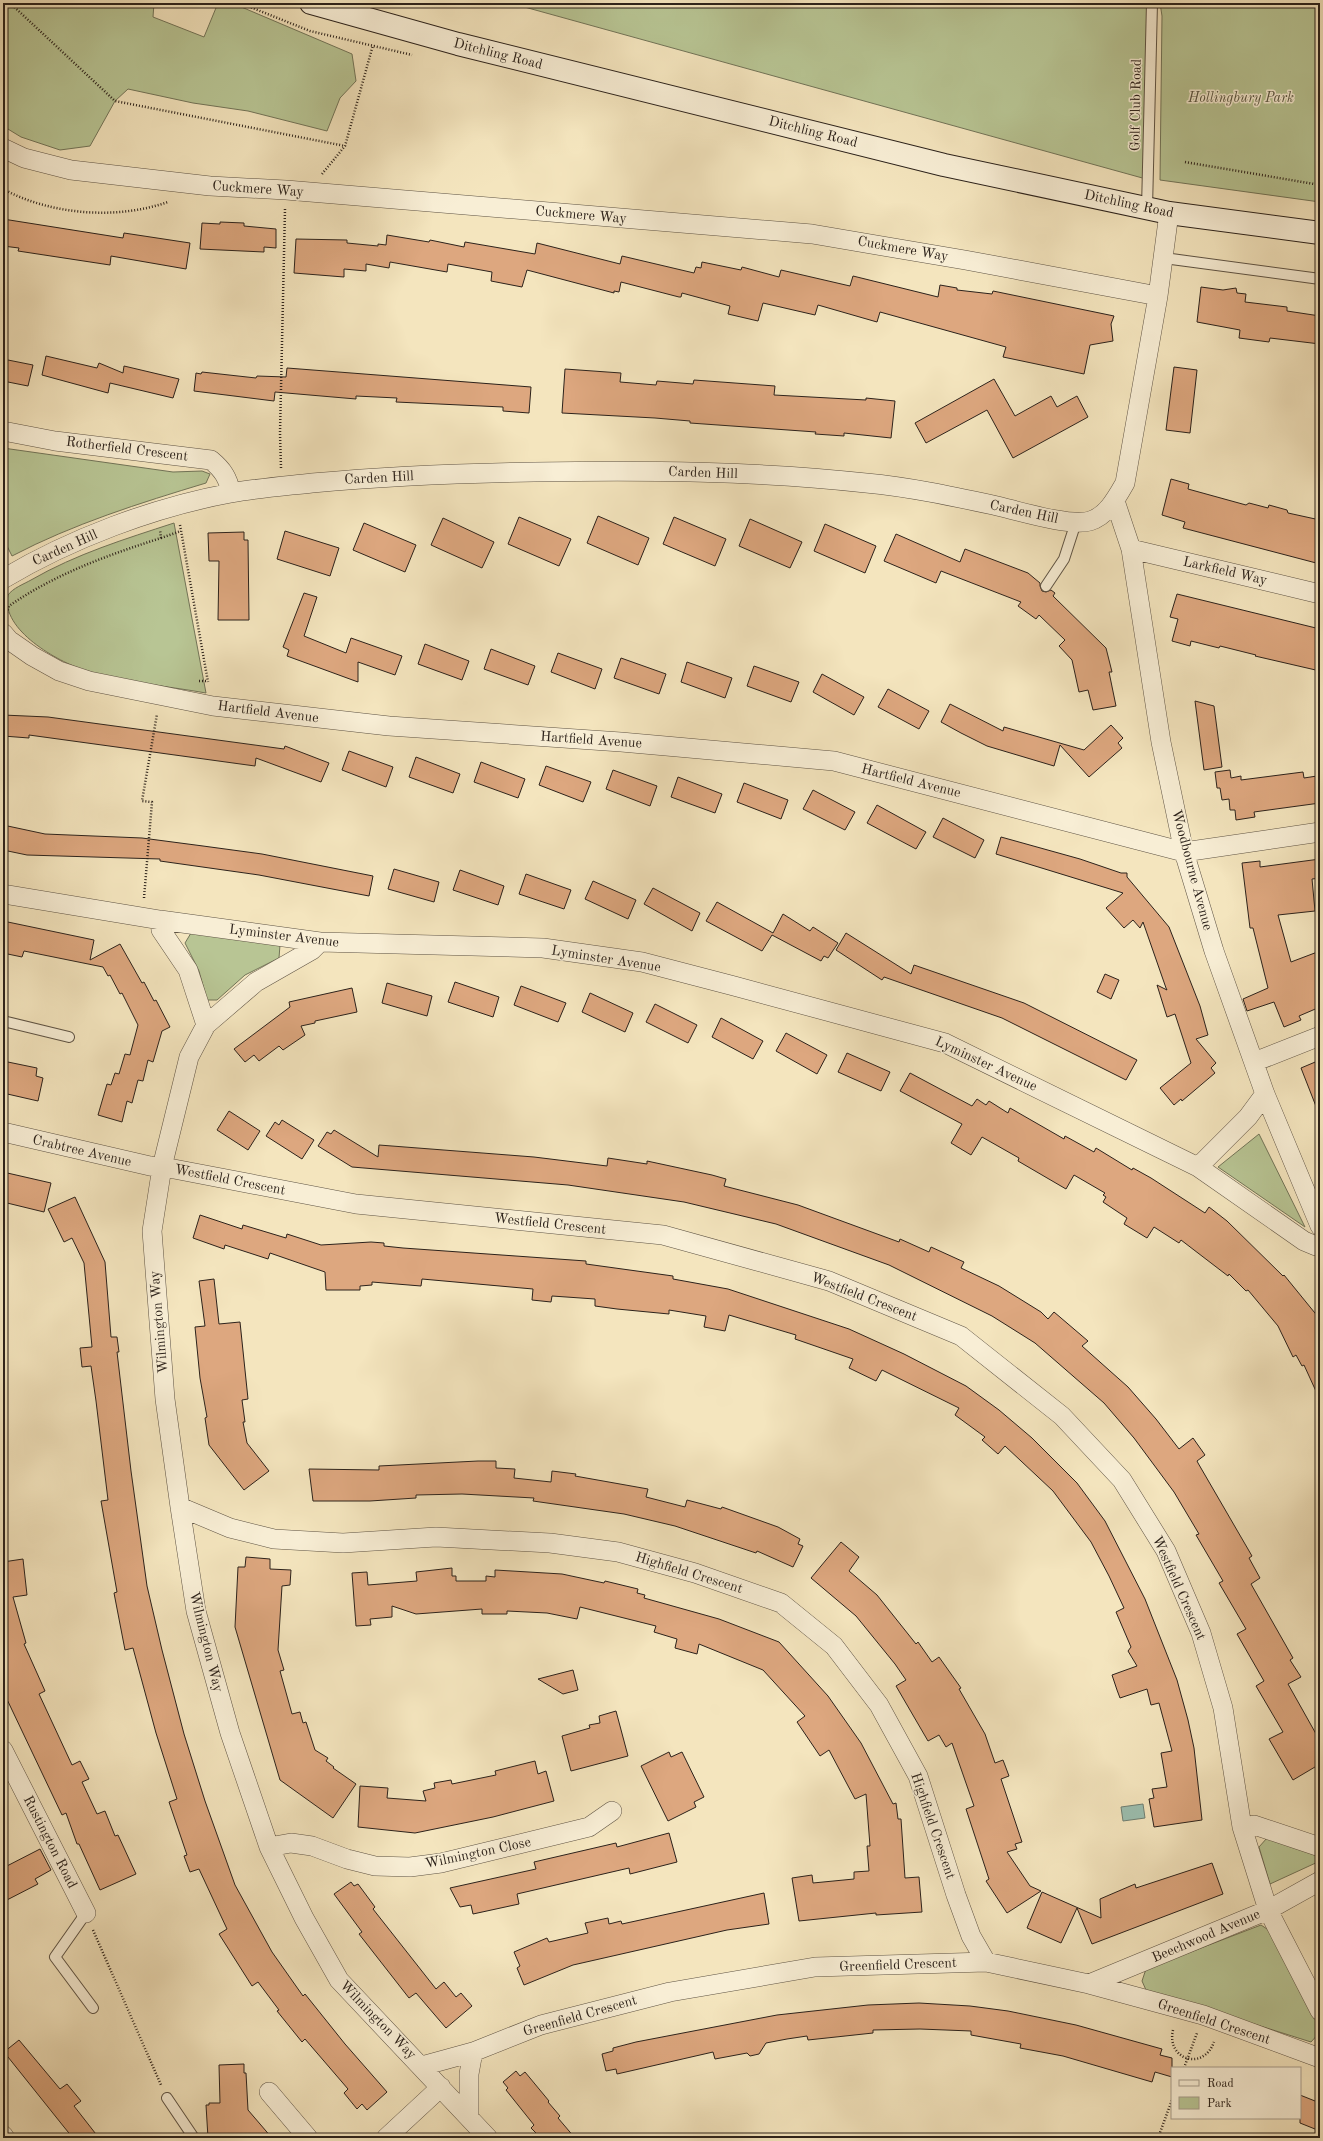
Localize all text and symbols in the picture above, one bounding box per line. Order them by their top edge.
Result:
street label: Ditchling Road [452,36,544,72]
street label: Golf Club Road [1128,59,1144,151]
park label: Hollingbury Park [1187,91,1294,106]
street label: Ditchling Road [767,114,859,150]
street label: Cuckmere Way [212,179,305,199]
street label: Ditchling Road [1083,188,1175,220]
street label: Cuckmere Way [535,204,628,226]
street label: Cuckmere Way [857,234,950,264]
street label: Rotherfield Crescent [65,435,189,463]
street label: Carden Hill [668,465,738,481]
street label: Carden Hill [344,469,414,487]
street label: Carden Hill [988,498,1060,526]
street label: Carden Hill [30,527,100,569]
street label: Larkfield Way [1181,554,1269,588]
street label: Hartfield Avenue [217,699,319,725]
street label: Hartfield Avenue [540,729,642,751]
street label: Hartfield Avenue [860,762,962,800]
street label: Woodbourne Avenue [1169,808,1215,932]
street label: Lyminster Avenue [228,922,340,950]
street label: Lyminster Avenue [550,943,662,975]
street label: Lyminster Avenue [933,1034,1039,1094]
street label: Crabtree Avenue [31,1133,133,1169]
street label: Westfield Crescent [173,1162,287,1198]
street label: Westfield Crescent [493,1211,607,1237]
street label: Wilmington Way [147,1269,170,1374]
street label: Westfield Crescent [809,1270,919,1324]
street label: Westfield Crescent [1150,1534,1208,1642]
street label: Highfield Crescent [634,1550,744,1596]
street label: Wilmington Way [187,1590,225,1694]
street label: Highfield Crescent [908,1771,958,1881]
street label: Rustington Road [21,1793,79,1891]
street label: Wilmington Close [424,1835,532,1871]
street label: Beechwood Avenue [1150,1907,1262,1965]
street label: Greenfield Crescent [839,1956,957,1974]
street label: Wilmington Way [337,1978,419,2062]
street label: Greenfield Crescent [521,1993,639,2039]
street label: Greenfield Crescent [1156,1997,1272,2047]
legend [1171,2067,1301,2119]
text: Road [1207,2078,1234,2090]
text: Park [1207,2098,1232,2110]

